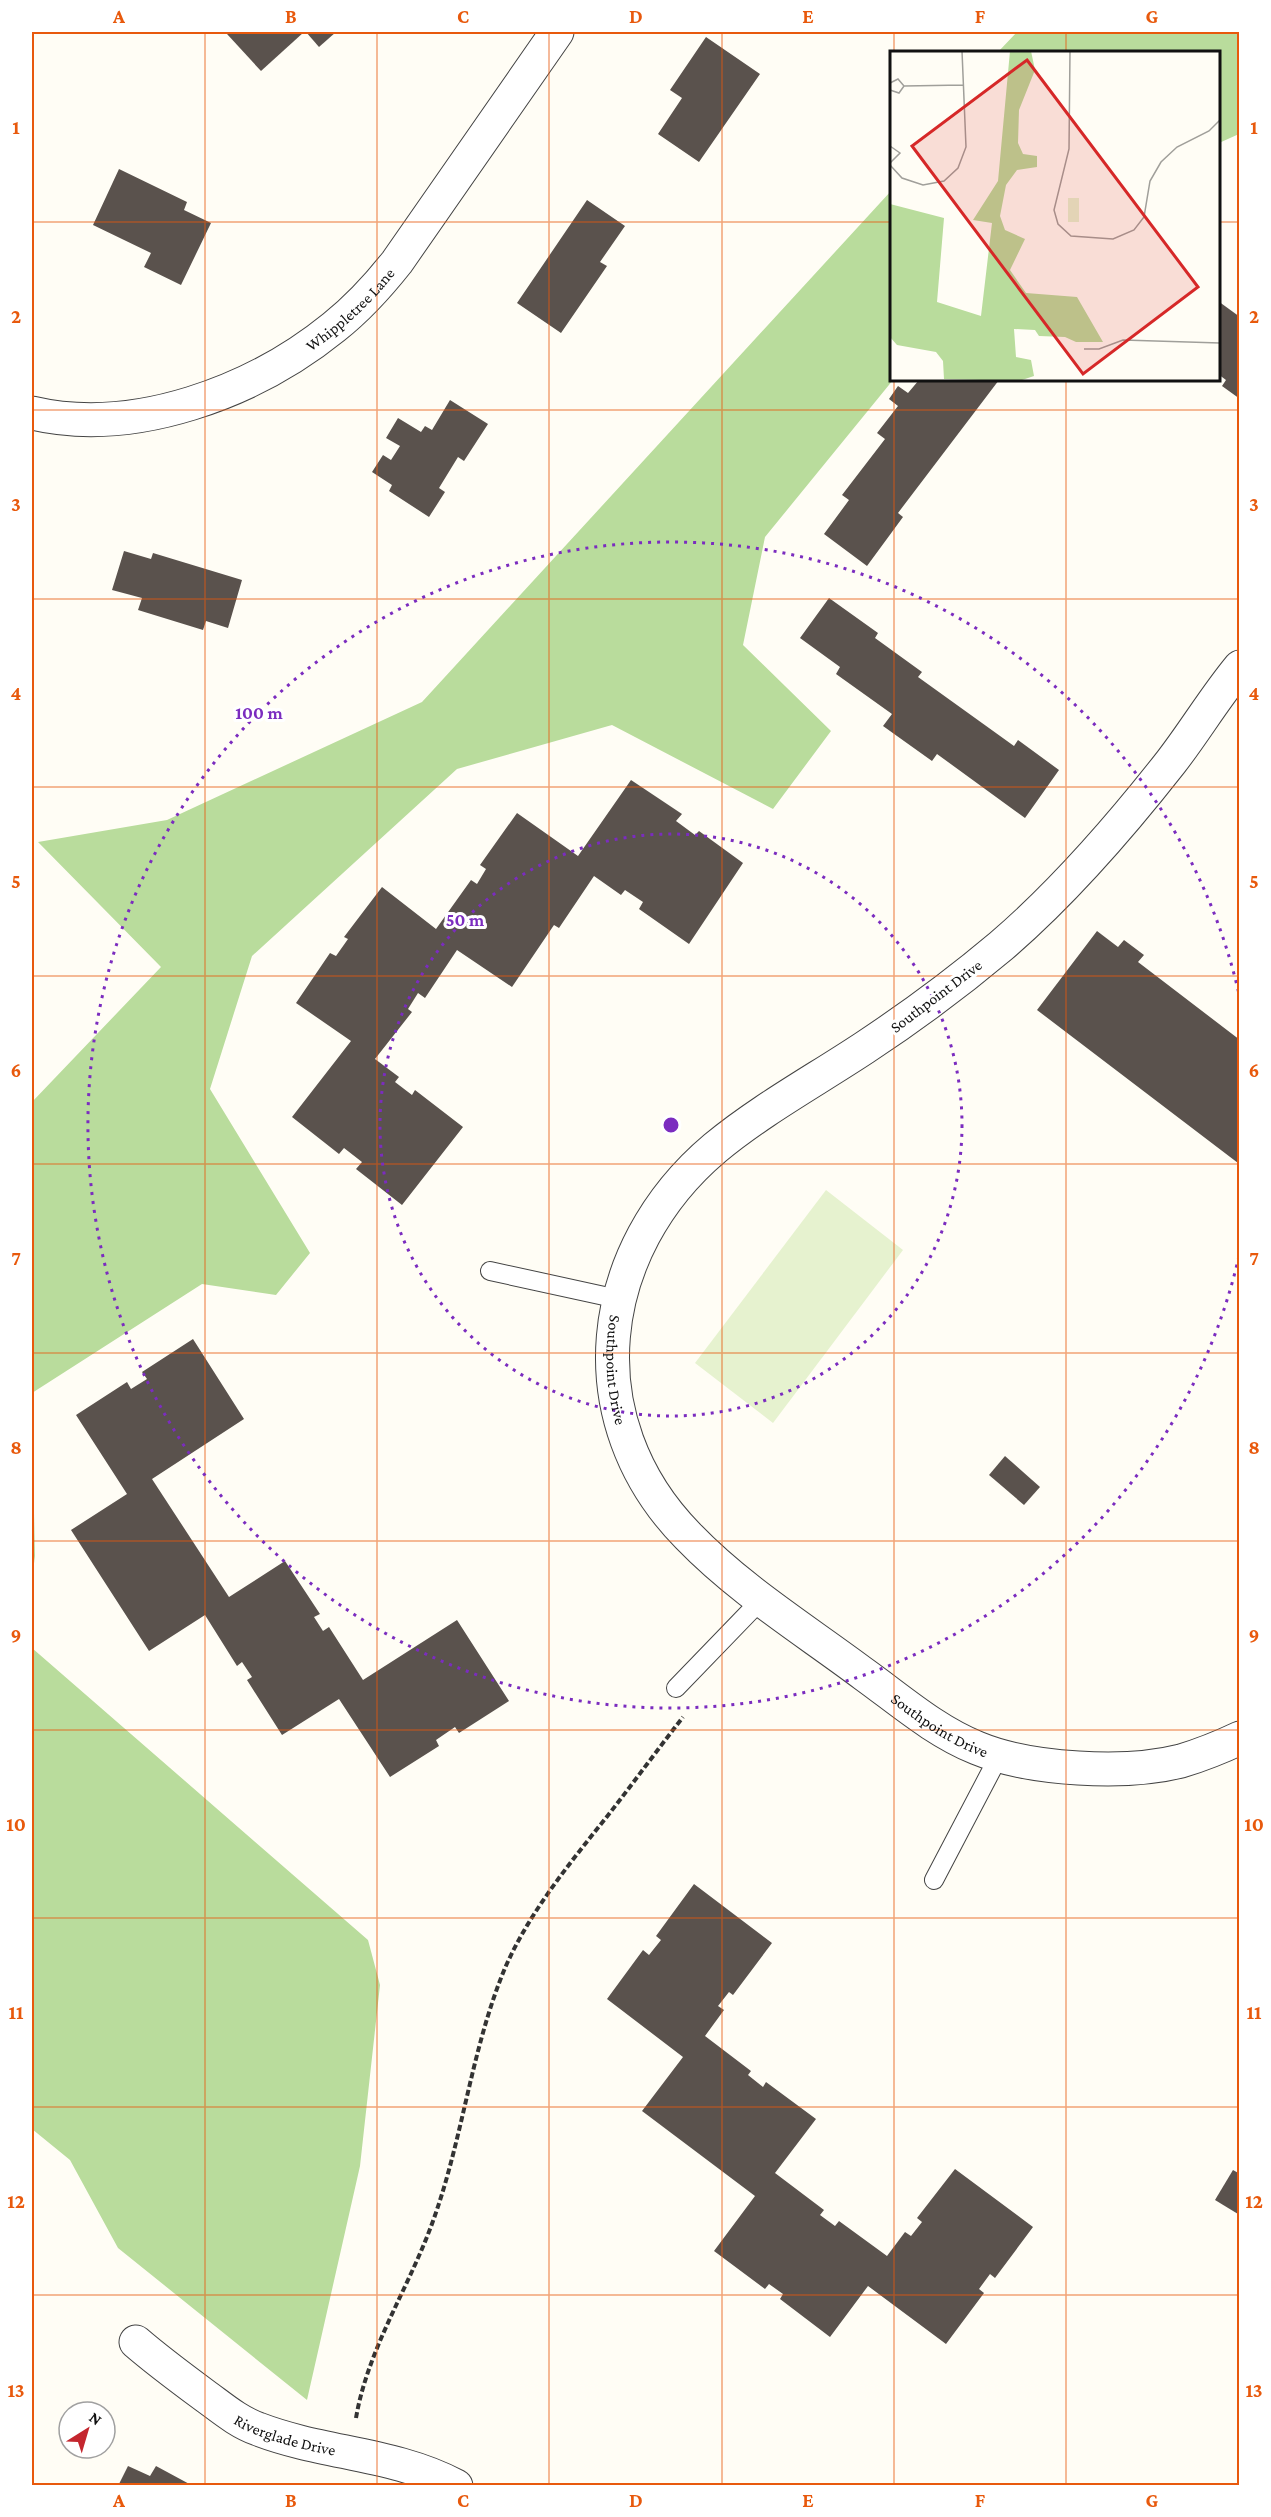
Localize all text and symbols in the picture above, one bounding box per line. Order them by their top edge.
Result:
text: A [112,5,126,27]
text: B [285,5,297,27]
text: C [457,5,469,27]
text: D [629,5,643,27]
text: E [802,5,814,27]
text: F [975,5,986,27]
text: G [1146,5,1159,27]
inset map [890,51,1220,381]
text: 1 [12,116,20,138]
text: 1 [1250,116,1258,138]
street label: Whippletree Lane [302,264,397,354]
text: 2 [11,305,21,327]
text: 2 [1249,305,1259,327]
text: 3 [11,493,21,515]
text: 3 [1249,493,1259,515]
text: 4 [11,682,22,704]
text: 4 [1249,682,1260,704]
text: 100 m [235,703,283,723]
text: 5 [11,870,21,892]
text: 5 [1249,870,1259,892]
text: 50 m [446,910,485,930]
street label: Southpoint Drive [887,956,986,1037]
text: 6 [11,1059,21,1081]
text: 6 [1249,1059,1259,1081]
centre of rings [661,1115,681,1135]
text: 7 [11,1247,21,1269]
text: 7 [1249,1247,1259,1269]
street label: Southpoint Drive [603,1314,630,1426]
text: 8 [10,1436,22,1458]
text: 8 [1248,1436,1260,1458]
text: 9 [11,1624,21,1646]
text: 9 [1249,1624,1259,1646]
street label: Southpoint Drive [888,1689,990,1760]
text: 10 [6,1813,26,1835]
text: 10 [1244,1813,1264,1835]
text: 11 [9,2001,24,2023]
text: 11 [1247,2001,1262,2023]
text: 12 [7,2190,25,2212]
text: 12 [1245,2190,1263,2212]
text: 13 [7,2379,25,2401]
text: 13 [1245,2379,1263,2401]
north arrow [57,2400,117,2460]
text: N [86,2408,105,2429]
street label: Riverglade Drive [231,2411,337,2458]
text: A [112,2489,126,2511]
text: B [285,2489,297,2511]
text: C [457,2489,469,2511]
text: D [629,2489,643,2511]
text: E [802,2489,814,2511]
text: F [975,2489,986,2511]
text: G [1146,2489,1159,2511]

